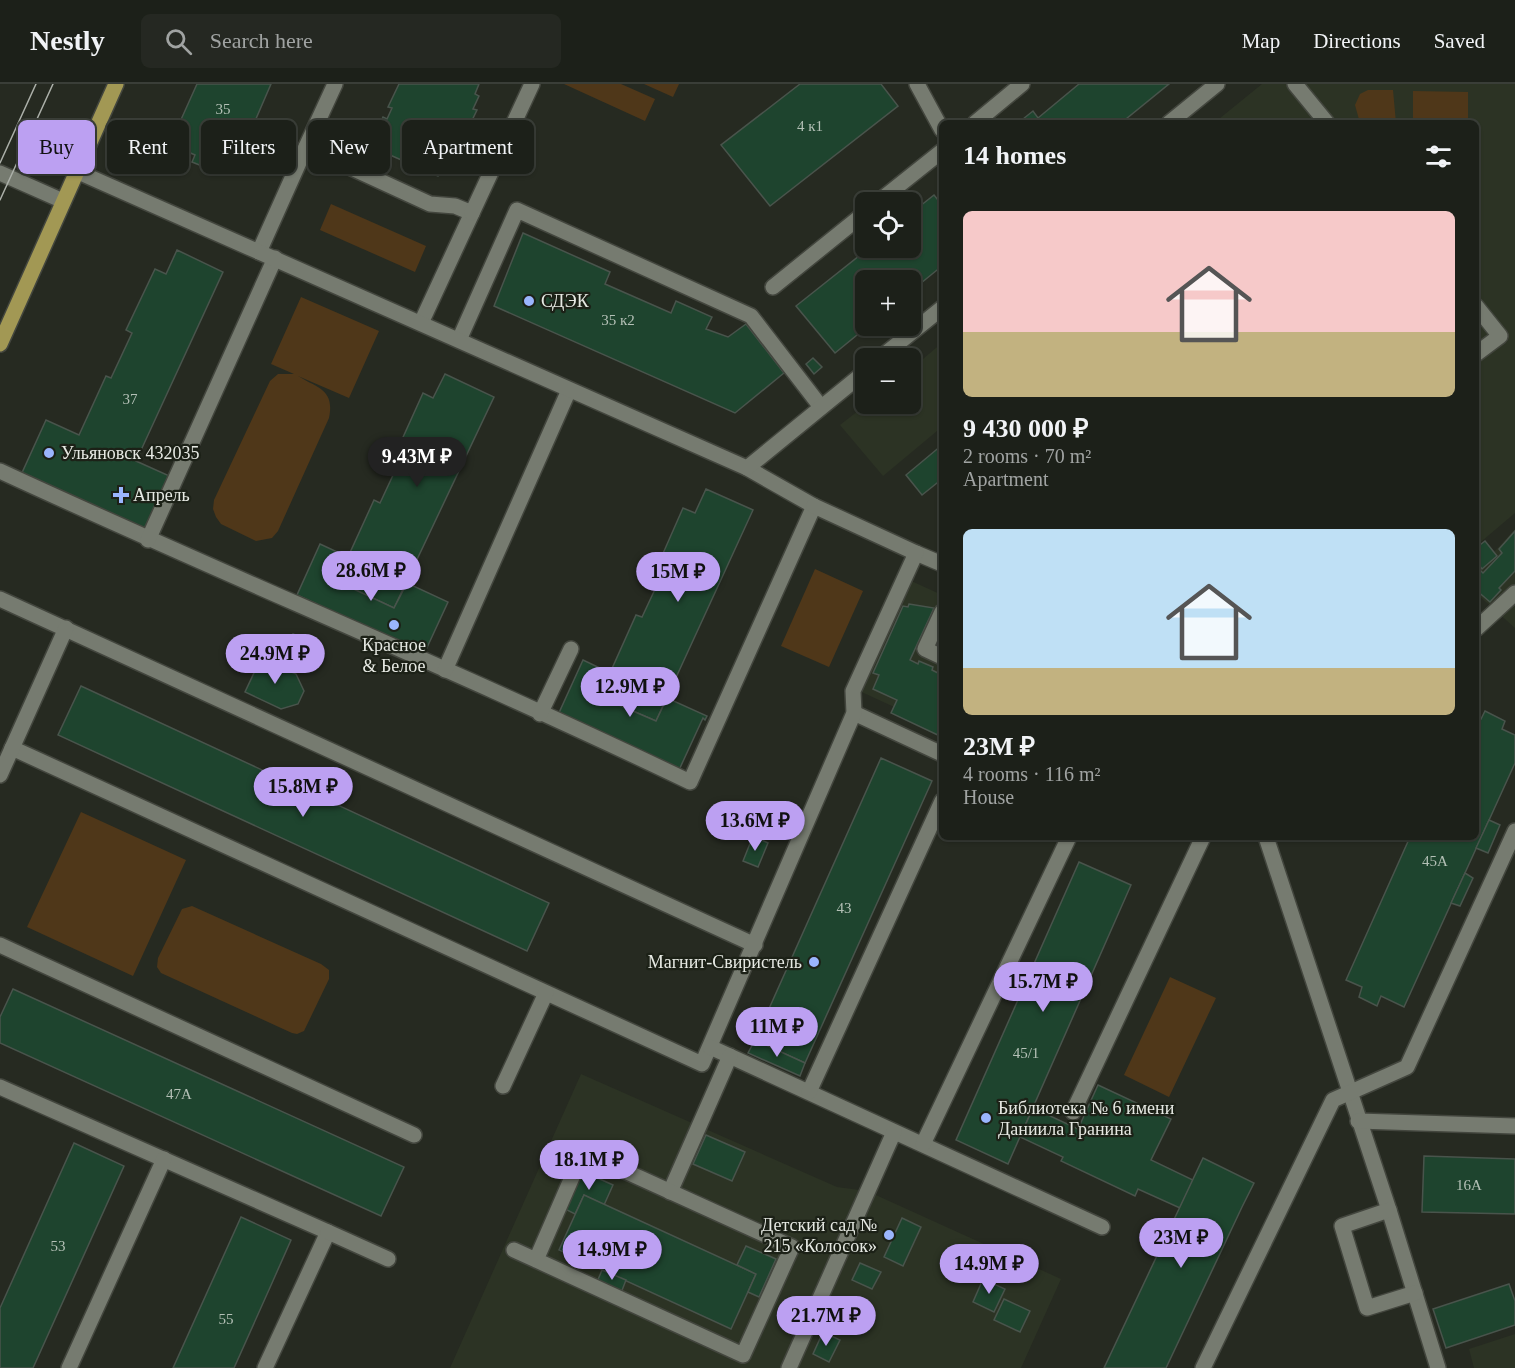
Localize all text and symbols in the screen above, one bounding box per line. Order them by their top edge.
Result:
search box [141,14,561,68]
text: Nestly [30,25,105,56]
icon: search [162,25,195,58]
text: Search here [210,28,313,53]
text: Map [1242,29,1280,53]
text: Directions [1313,29,1401,53]
text: Saved [1434,29,1485,53]
house number: 35 [216,101,231,117]
house number: 4 к1 [797,118,823,134]
chip: Buy [18,120,95,174]
chip: Rent [107,120,189,174]
chip: Filters [201,120,296,174]
chip: New [308,120,390,174]
chip: Apartment [402,120,534,174]
icon: filters [1422,140,1455,173]
text: 14 homes [963,141,1066,170]
map controls [855,192,921,414]
button: locate [855,192,921,258]
icon: home [1155,250,1263,358]
button: + [855,270,921,336]
place label: СДЭК [541,291,590,311]
marker: СДЭК [522,294,536,308]
house number: 35 к2 [601,312,635,328]
button: − [855,348,921,414]
house number: 37 [123,391,138,407]
text: 9 430 000 ₽ [963,414,1089,443]
pin: 9.43M ₽ [362,437,472,488]
place label: Ульяновск 432035 [61,443,199,463]
text: 9.43M ₽ [382,445,452,467]
text: 2 rooms · 70 m² [963,445,1091,467]
marker: Ульяновск 432035 [42,446,56,460]
text: Apartment [963,468,1049,490]
place label: Апрель [133,485,190,505]
marker: Апрель [114,488,128,502]
pin: 28.6M ₽ [316,551,426,602]
pin: 15M ₽ [636,552,720,603]
text: 28.6M ₽ [336,559,406,581]
text: 15M ₽ [650,560,706,582]
icon: home [1155,568,1263,676]
marker: Красное & Белое [387,618,401,632]
pin: 24.9M ₽ [220,634,330,685]
place label: Красное & Белое [362,635,426,676]
text: 24.9M ₽ [240,642,310,664]
pin: 12.9M ₽ [575,667,685,718]
text: 12.9M ₽ [595,675,665,697]
text: 23M ₽ [963,732,1035,761]
text: 4 rooms · 116 m² [963,763,1100,785]
pin: 15.8M ₽ [248,767,358,818]
text: 15.8M ₽ [268,775,338,797]
text: House [963,786,1014,808]
pin: 13.6M ₽ [700,801,810,852]
text: 13.6M ₽ [720,809,790,831]
house number: 45А [1422,853,1448,869]
house number: 43 [837,900,852,916]
place label: Магнит-Свиристель [648,952,802,972]
marker: Магнит-Свиристель [807,955,821,969]
pin: 15.7M ₽ [988,962,1098,1013]
text: 15.7M ₽ [1008,970,1078,992]
pin: 11M ₽ [735,1007,819,1058]
text: 11M ₽ [750,1015,804,1037]
house number: 45/1 [1013,1045,1039,1061]
house number: 47А [166,1086,192,1102]
place label: Библиотека № 6 имени Даниила Гранина [998,1098,1175,1139]
marker: Библиотека № 6 имени Даниила Гранина [979,1111,993,1125]
pin: 18.1M ₽ [534,1140,644,1191]
text: 18.1M ₽ [554,1148,624,1170]
house number: 16А [1456,1177,1482,1193]
place label: Детский сад № 215 «Колосок» [761,1215,877,1256]
pin: 23M ₽ [1139,1218,1223,1269]
text: 23M ₽ [1153,1226,1209,1248]
marker: Детский сад № 215 «Колосок» [882,1228,896,1242]
pin: 14.9M ₽ [557,1230,667,1281]
house number: 53 [51,1238,66,1254]
text: 14.9M ₽ [577,1238,647,1260]
pin: 14.9M ₽ [934,1244,1044,1295]
text: 14.9M ₽ [954,1252,1024,1274]
pin: 21.7M ₽ [771,1296,881,1347]
text: 21.7M ₽ [791,1304,861,1326]
house number: 55 [219,1311,234,1327]

